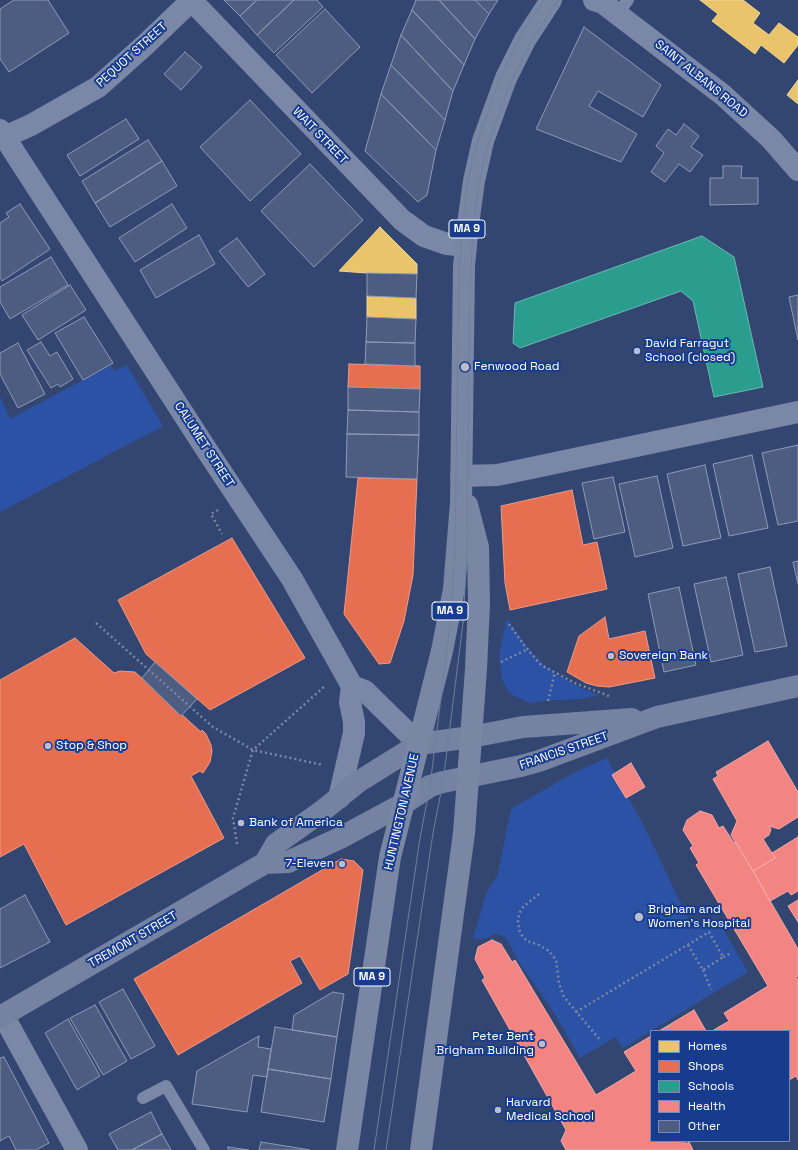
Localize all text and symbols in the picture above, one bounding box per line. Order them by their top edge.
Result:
street label: PEQUOT STREET [94,20,170,90]
street label: SAINT ALBANS ROAD [652,37,750,121]
street label: WAIT STREET [289,105,351,167]
road number: MA 9 [449,220,485,238]
place label: David Farragut School (closed) [645,337,735,365]
marker: David Farragut School (closed) [632,346,642,356]
place label: Fenwood Road [474,360,559,374]
marker: Fenwood Road [459,361,471,373]
street label: CALUMET STREET [171,400,237,490]
road number: MA 9 [432,602,468,620]
place label: Sovereign Bank [619,649,708,663]
marker: Sovereign Bank [606,651,616,661]
street label: FRANCIS STREET [518,729,610,773]
place label: Stop & Shop [56,739,127,753]
marker: Stop & Shop [43,741,53,751]
street label: HUNTINGTON AVENUE [382,752,422,872]
place label: Bank of America [249,816,343,830]
marker: Bank of America [236,818,246,828]
place label: 7-Eleven [285,857,334,871]
marker: 7-Eleven [337,859,347,869]
place label: Brigham and Women's Hospital [648,903,750,931]
street label: TREMONT STREET [86,909,180,971]
marker: Brigham and Women's Hospital [633,911,645,923]
road number: MA 9 [354,968,390,986]
place label: Peter Bent Brigham Building [436,1030,534,1058]
legend [650,1030,790,1142]
text: Homes [688,1038,727,1054]
marker: Peter Bent Brigham Building [537,1039,547,1049]
text: Shops [688,1058,724,1074]
text: Schools [688,1078,734,1094]
place label: Harvard Medical School [506,1096,594,1124]
text: Health [688,1098,726,1114]
marker: Harvard Medical School [493,1105,503,1115]
text: Other [688,1118,721,1134]

